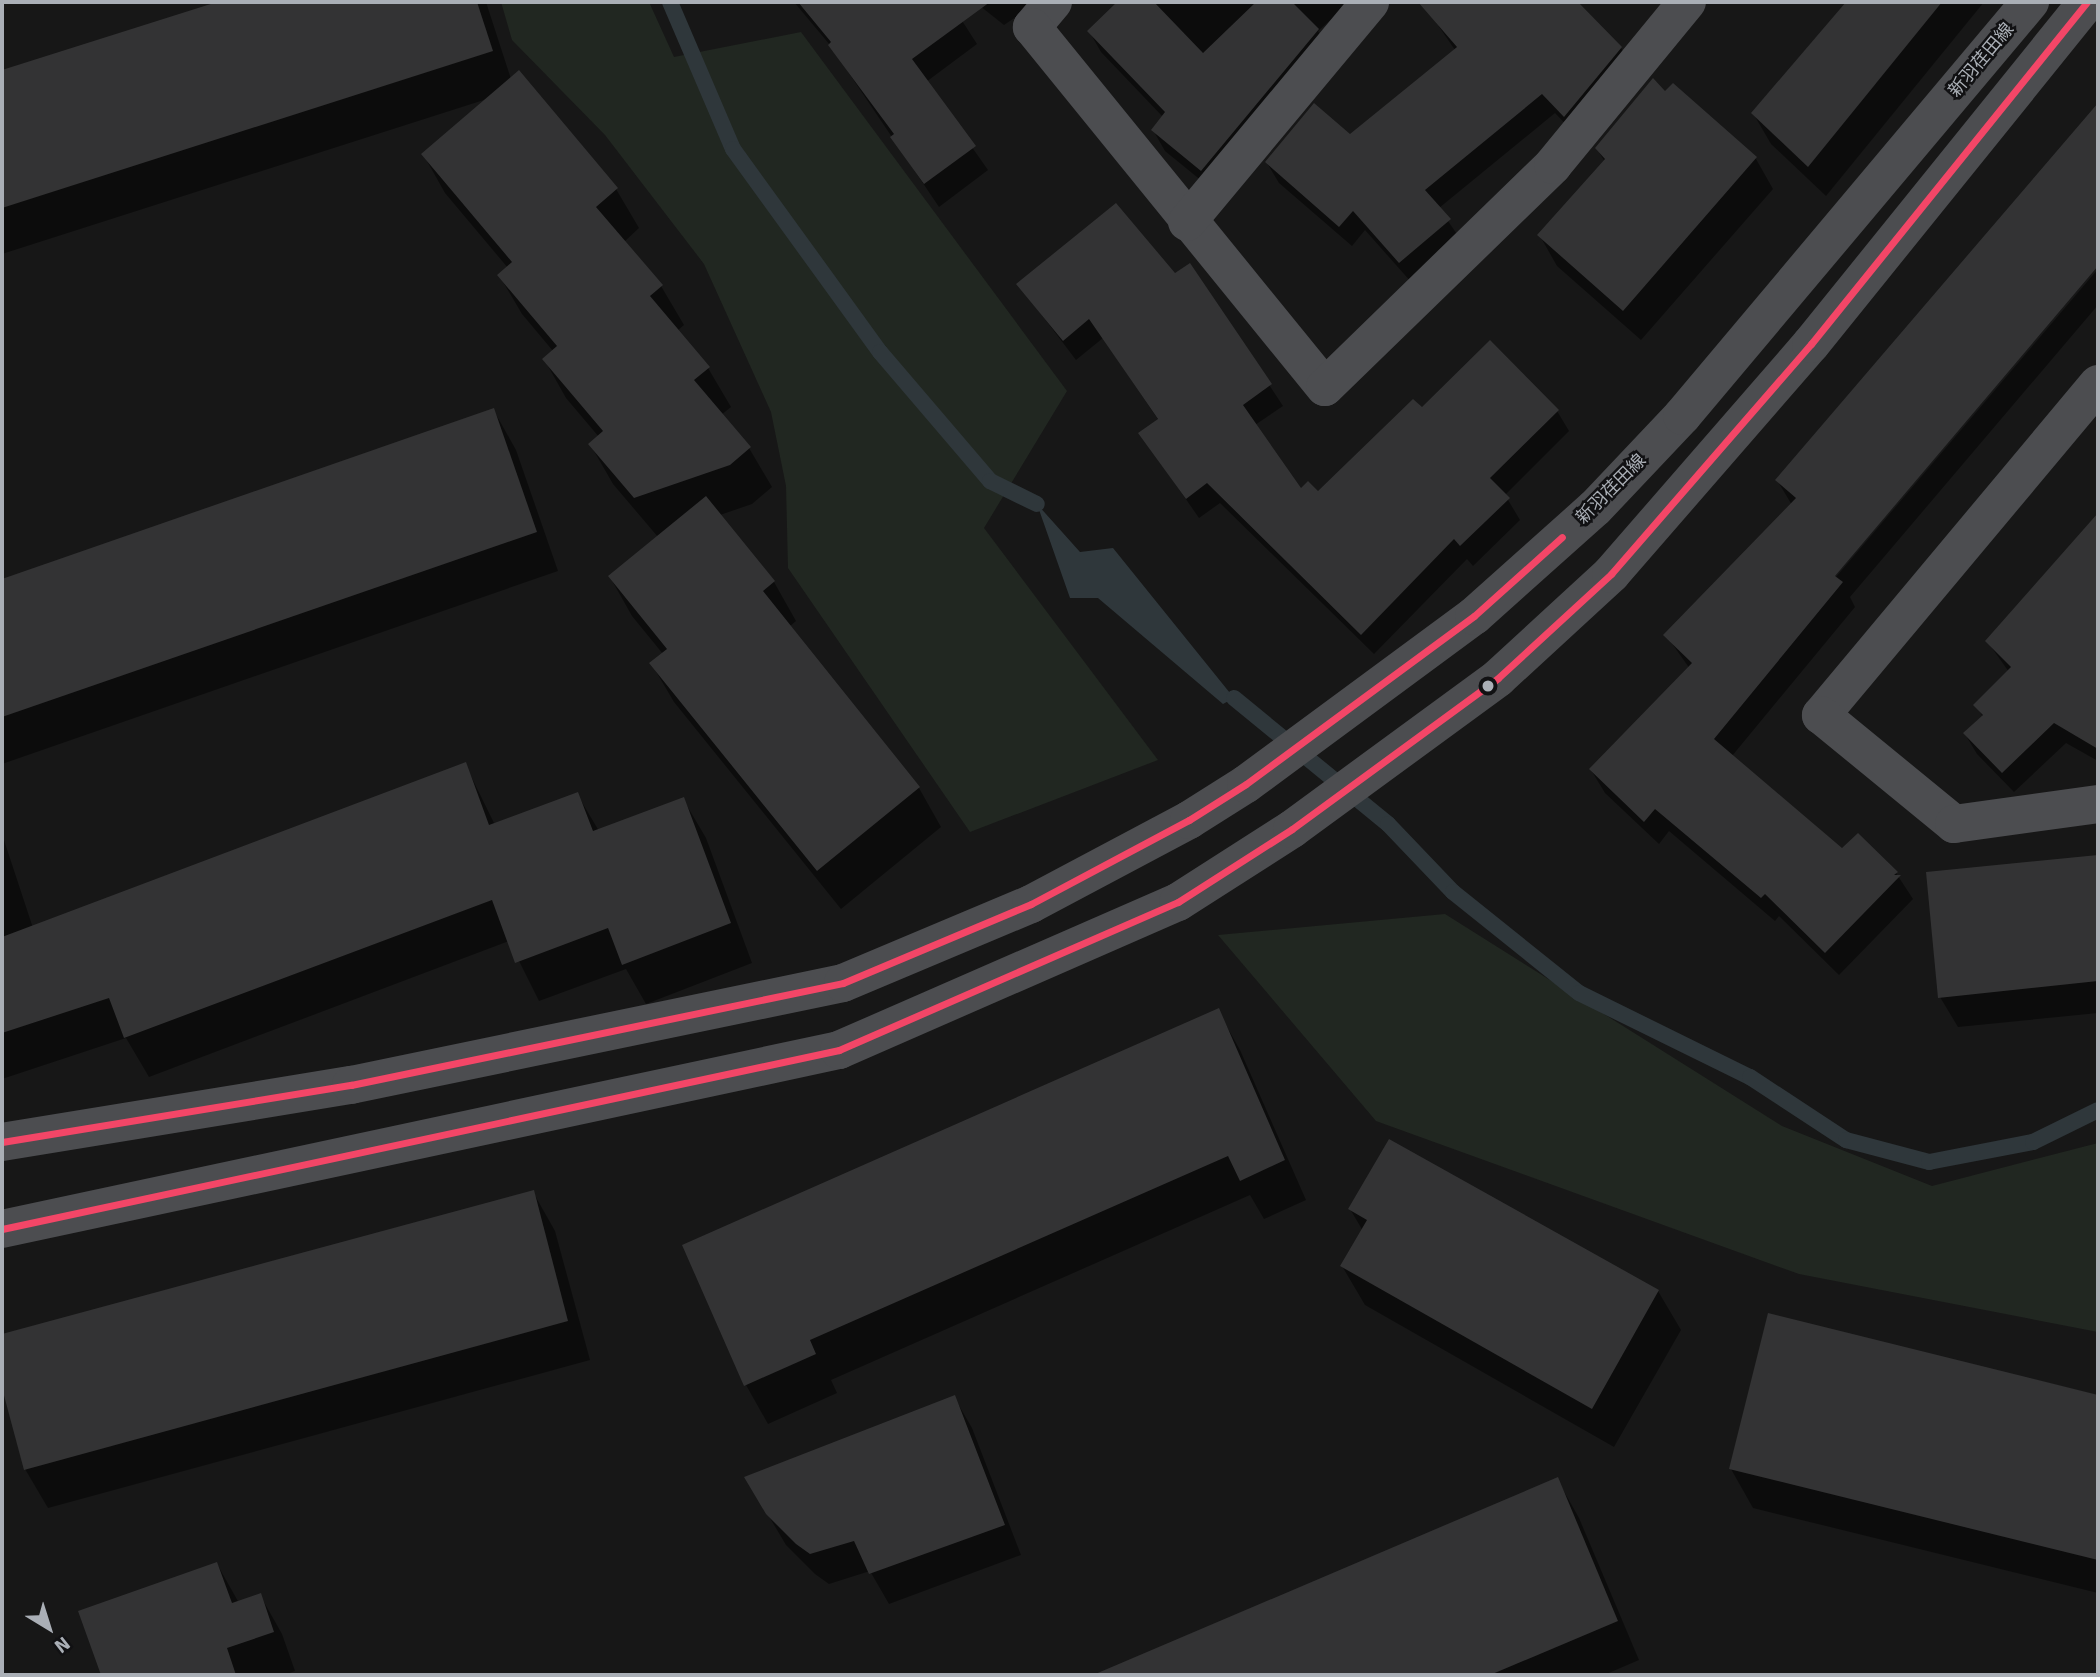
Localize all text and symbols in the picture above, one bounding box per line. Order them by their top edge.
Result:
street label: 新羽荏田線 [1944,19,2018,101]
street label: 新羽荏田線 [1572,450,1650,528]
unlabelled marker [1481,679,1495,693]
north arrow [14,1593,84,1663]
text: N [49,1631,75,1658]

